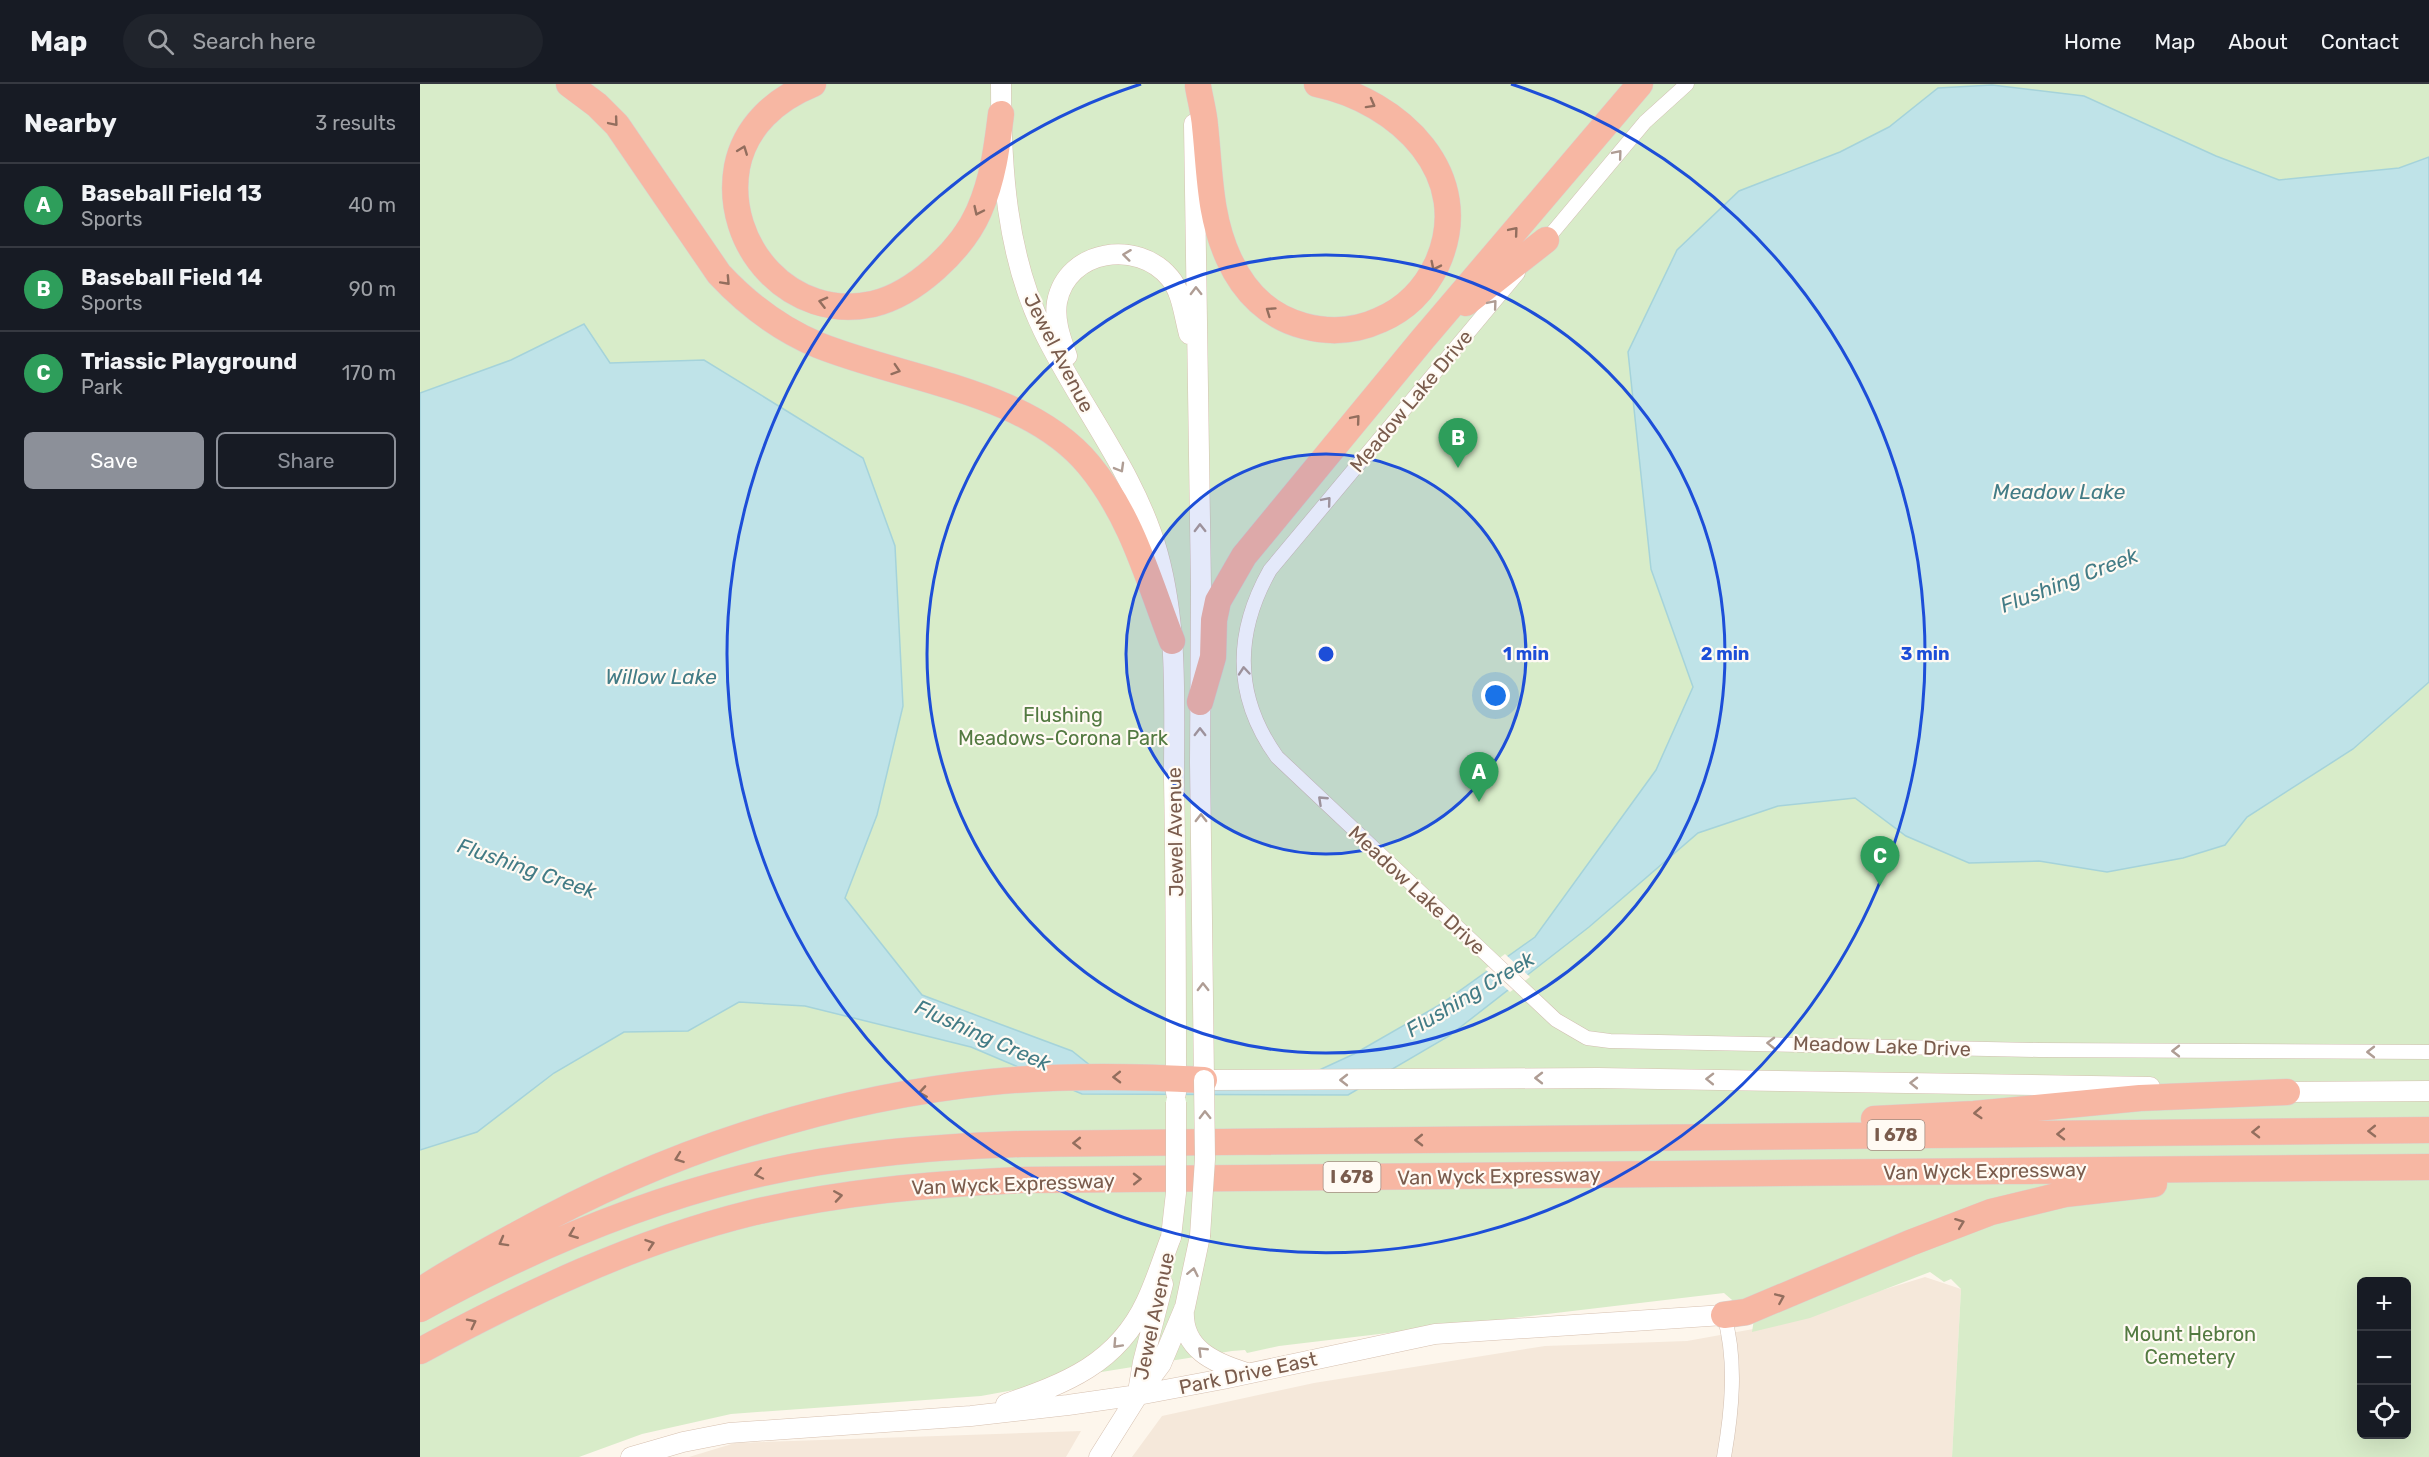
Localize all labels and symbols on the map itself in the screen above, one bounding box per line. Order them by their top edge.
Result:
one-way arrow [1365,97,1376,108]
one-way arrow [606,115,617,126]
one-way arrow [735,146,748,156]
one-way arrow [1611,150,1622,161]
one-way arrow [973,204,985,215]
one-way arrow [1507,227,1518,238]
one-way arrow [1123,249,1132,262]
one-way arrow [1431,260,1443,271]
one-way arrow [719,274,730,285]
one-way arrow [1190,287,1202,296]
street label: Jewel Avenue [1019,290,1099,416]
one-way arrow [818,297,828,310]
one-way arrow [1485,300,1496,311]
one-way arrow [1265,307,1276,318]
street label: Meadow Lake Drive [1345,325,1477,477]
one-way arrow [890,363,901,376]
one-way arrow [1348,415,1359,426]
pin: B [1438,418,1478,468]
one-way arrow [1113,462,1125,472]
water label: Meadow Lake [1993,479,2126,504]
one-way arrow [1320,497,1331,508]
one-way arrow [1194,524,1206,533]
water label: Flushing Creek [1997,542,2142,618]
text: 1 min [1503,643,1549,665]
text: 2 min [1701,643,1749,665]
text: 3 min [1901,643,1949,665]
centre of rings [1316,644,1336,664]
water label: Willow Lake [605,664,717,689]
one-way arrow [1238,666,1251,675]
your location [1481,681,1510,710]
park label: Flushing Meadows-Corona Park [958,703,1169,750]
one-way arrow [1194,727,1206,736]
pin: A [1460,752,1498,802]
street label: Jewel Avenue [1162,767,1188,897]
one-way arrow [1319,796,1329,807]
one-way arrow [1195,813,1207,822]
street label: Meadow Lake Drive [1344,820,1490,960]
water label: Flushing Creek [454,833,601,904]
pin: C [1860,836,1900,886]
water label: Flushing Creek [1401,945,1540,1042]
one-way arrow [1197,983,1209,992]
water label: Flushing Creek [912,994,1055,1076]
street label: Meadow Lake Drive [1793,1031,1971,1061]
one-way arrow [1766,1037,1775,1049]
one-way arrow [2171,1045,2180,1057]
one-way arrow [2366,1046,2375,1058]
one-way arrow [1113,1071,1122,1083]
one-way arrow [1535,1072,1544,1085]
one-way arrow [1705,1073,1714,1085]
one-way arrow [1340,1074,1349,1086]
one-way arrow [1909,1077,1918,1089]
one-way arrow [919,1085,928,1097]
one-way arrow [1973,1107,1982,1120]
one-way arrow [1198,1111,1211,1120]
road number: I 678 [1868,1120,1924,1150]
one-way arrow [2367,1124,2376,1137]
one-way arrow [2251,1126,2260,1138]
one-way arrow [2056,1127,2065,1140]
one-way arrow [1415,1134,1424,1146]
one-way arrow [1073,1137,1082,1149]
one-way arrow [674,1151,685,1163]
street label: Van Wyck Expressway [1883,1157,2087,1185]
road number: I 678 [1324,1162,1380,1192]
street label: Van Wyck Expressway [1397,1162,1601,1190]
one-way arrow [754,1167,764,1180]
street label: Van Wyck Expressway [911,1168,1115,1200]
one-way arrow [1133,1173,1142,1185]
one-way arrow [833,1190,843,1203]
one-way arrow [1953,1218,1964,1230]
one-way arrow [569,1227,580,1239]
one-way arrow [499,1235,509,1246]
one-way arrow [644,1239,655,1252]
street label: Jewel Avenue [1129,1250,1179,1382]
one-way arrow [1186,1267,1199,1277]
one-way arrow [1773,1293,1784,1305]
one-way arrow [465,1319,476,1330]
park label: Mount Hebron Cemetery [2124,1322,2256,1369]
one-way arrow [1113,1337,1124,1348]
street label: Park Drive East [1177,1347,1319,1399]
one-way arrow [1198,1348,1209,1359]

